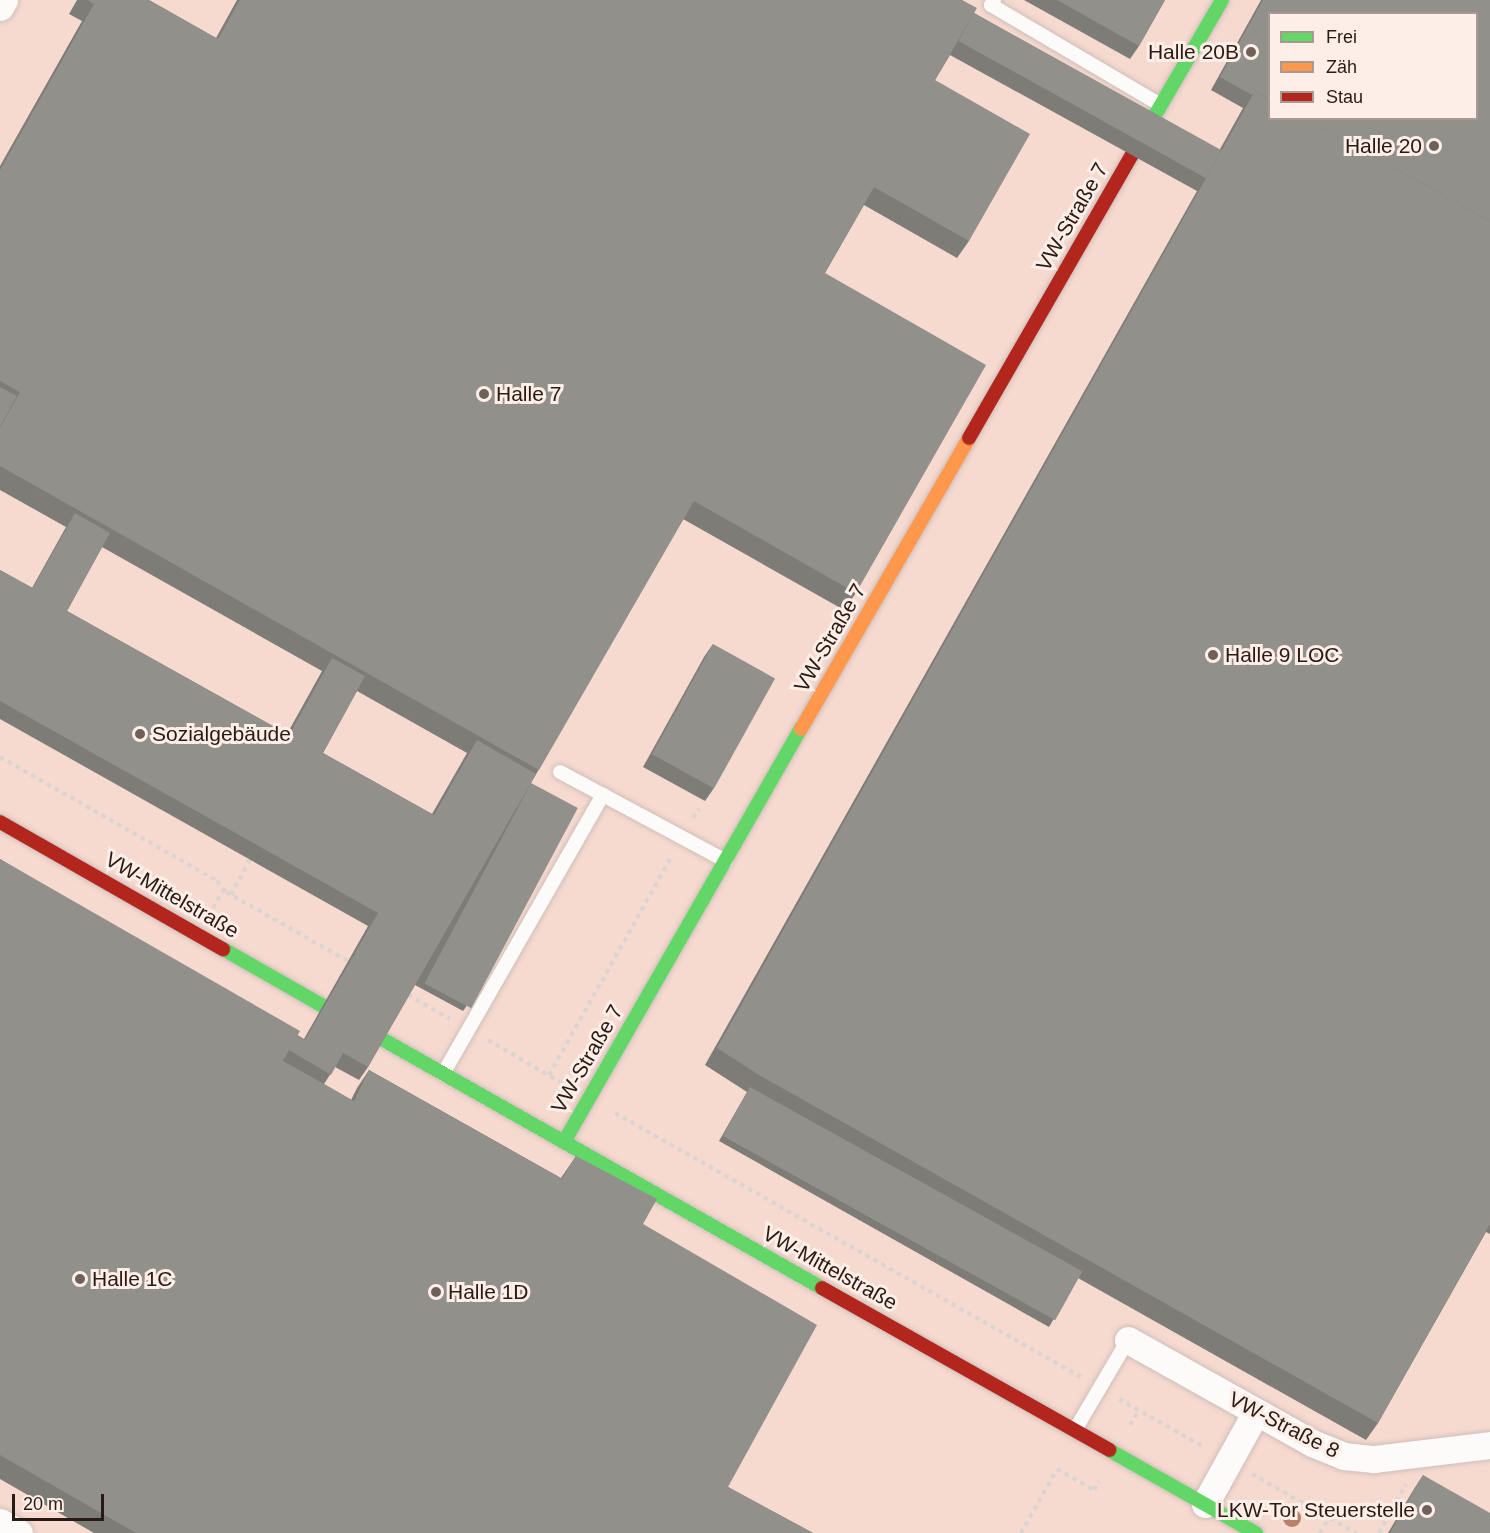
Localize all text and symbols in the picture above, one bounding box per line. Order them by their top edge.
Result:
legend [1268,12,1478,120]
text: Frei [1326,27,1357,47]
place label: Halle 20B [1148,39,1239,65]
marker: Halle 20B [1244,45,1258,59]
text: Zäh [1326,57,1357,77]
text: Stau [1326,87,1363,107]
place label: Halle 20 [1345,133,1422,159]
marker: Halle 20 [1427,139,1441,153]
street label: VW-Straße 7 [1031,158,1113,276]
place label: Halle 7 [496,381,561,407]
marker: Halle 7 [477,387,491,401]
street label: VW-Straße 7 [789,579,871,697]
place label: Halle 9 LOC [1225,642,1339,668]
marker: Halle 9 LOC [1206,648,1220,662]
place label: Sozialgebäude [152,721,291,747]
marker: Sozialgebäude [133,727,147,741]
street label: VW-Mittelstraße [101,847,243,943]
street label: VW-Straße 7 [546,1000,628,1118]
street label: VW-Mittelstraße [758,1221,902,1315]
place label: Halle 1C [92,1266,173,1292]
marker: Halle 1C [73,1272,87,1286]
place label: Halle 1D [448,1279,529,1305]
marker: Halle 1D [429,1285,443,1299]
street label: VW-Straße 8 [1224,1386,1344,1464]
scale bar [15,1482,106,1520]
text: 20 m [23,1494,63,1514]
place label: LKW-Tor Steuerstelle [1217,1497,1415,1523]
marker: LKW-Tor Steuerstelle [1420,1503,1434,1517]

